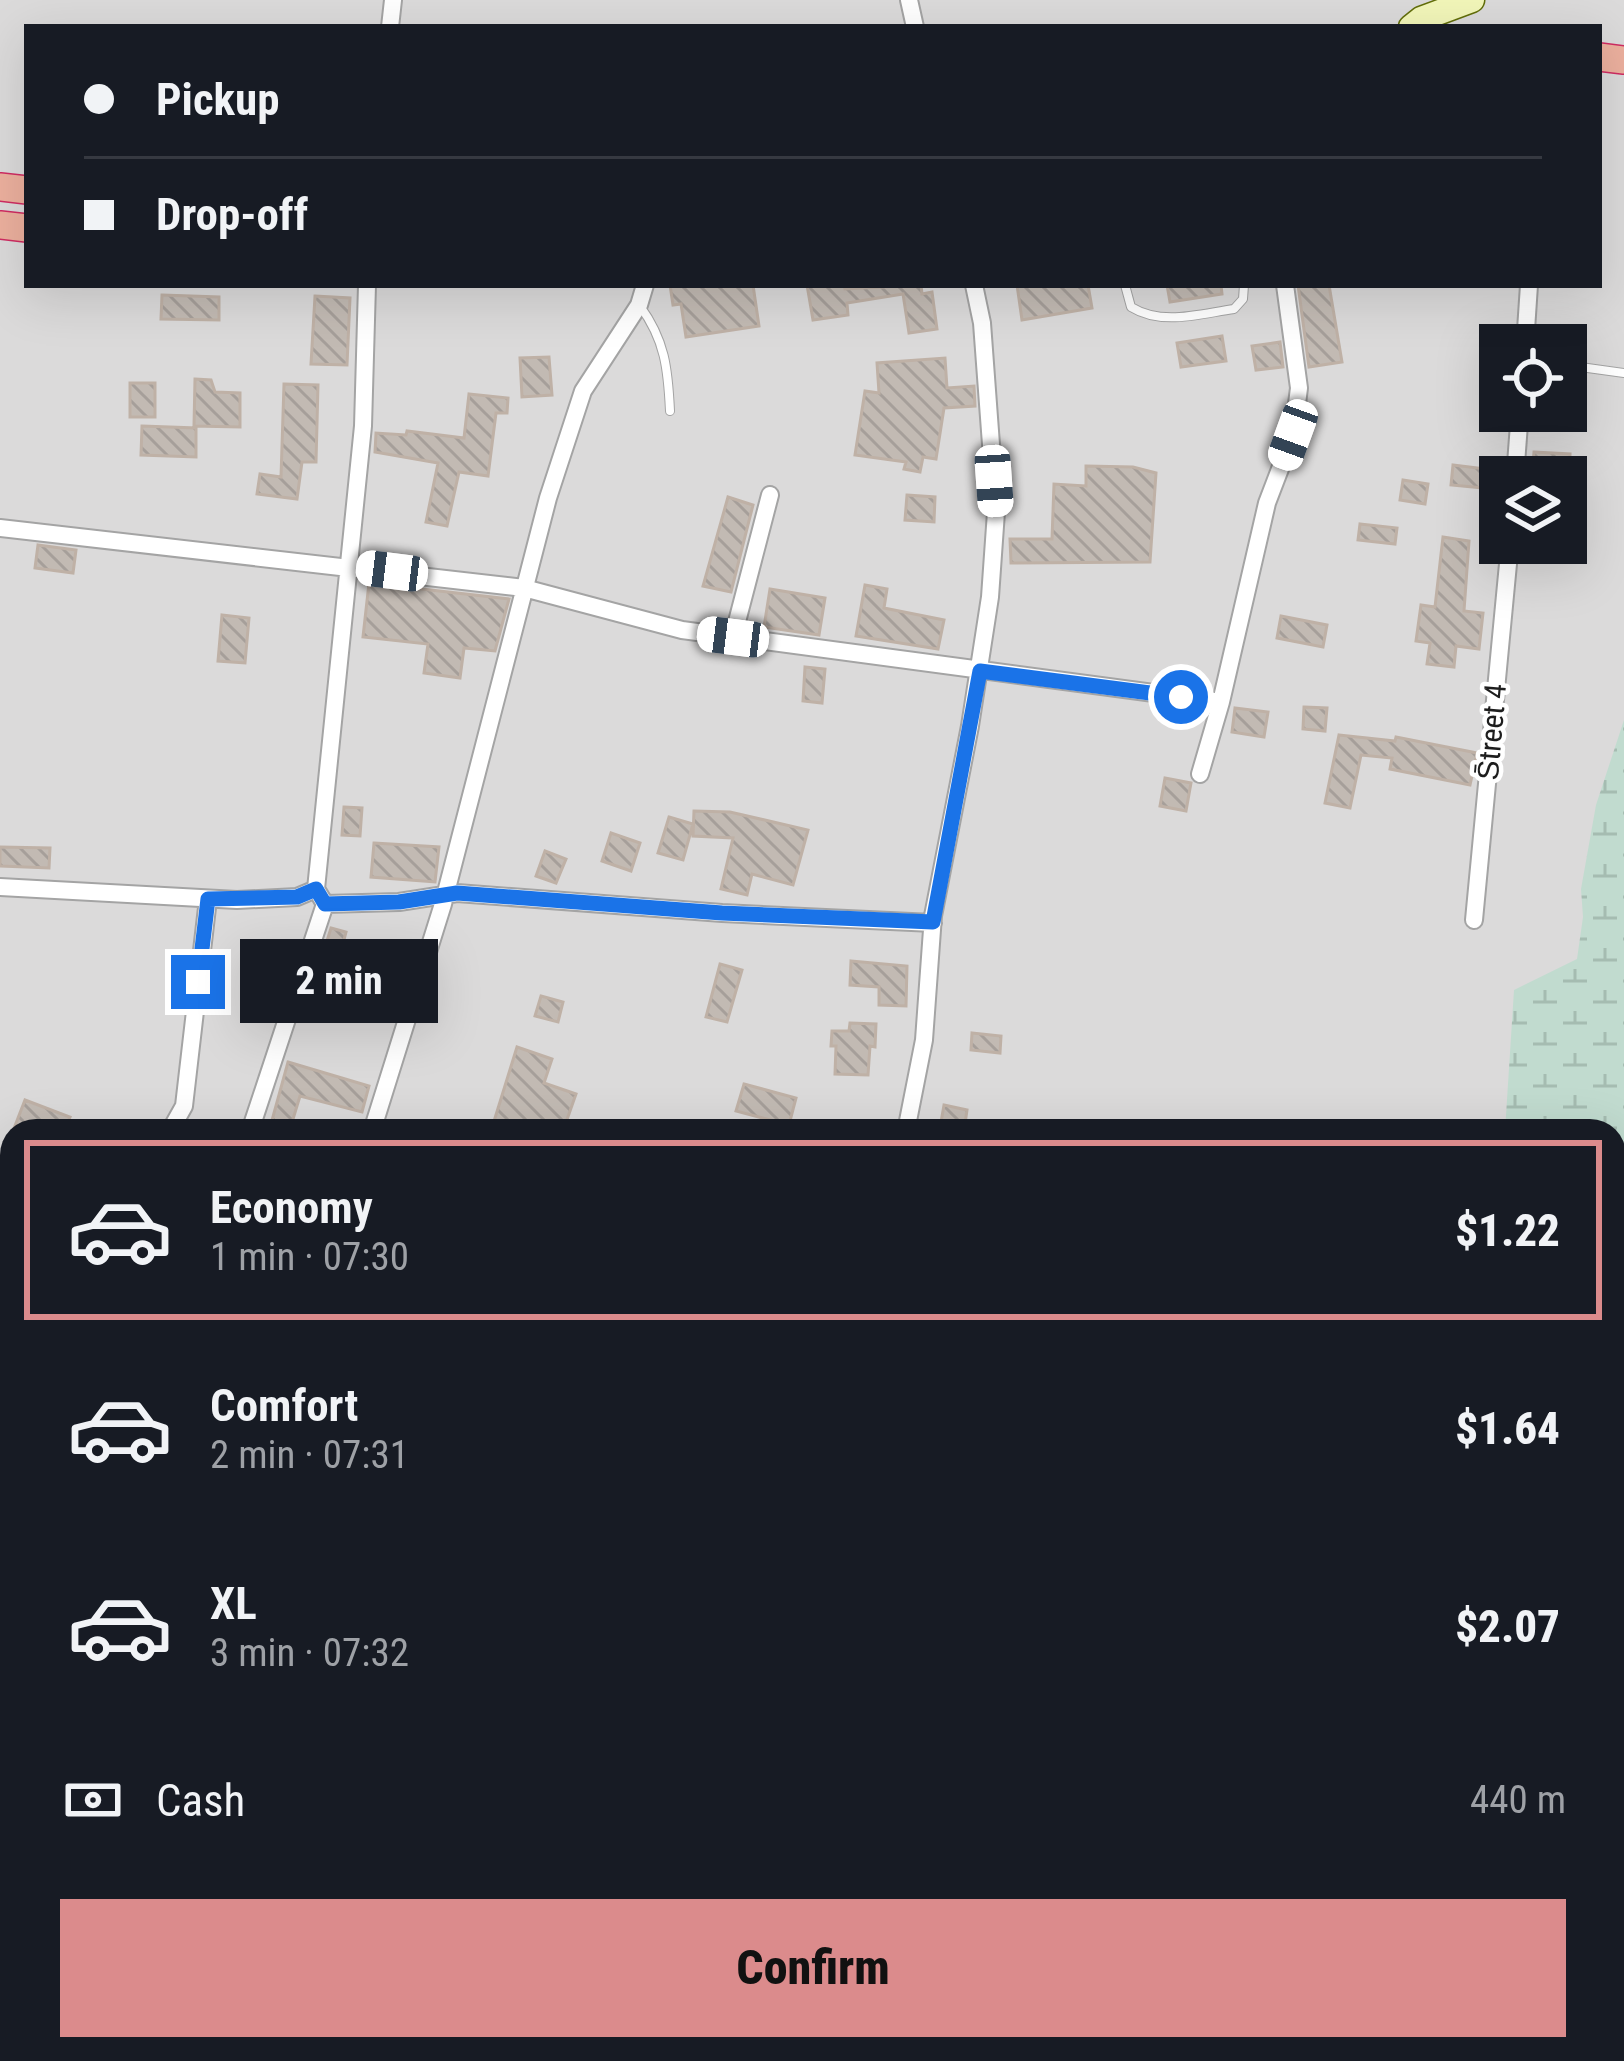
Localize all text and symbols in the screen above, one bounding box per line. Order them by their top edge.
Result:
text: Pickup [156,73,280,126]
text: Drop-off [156,188,308,241]
map controls [1479,324,1587,564]
button: locate [1479,324,1587,432]
car [1264,395,1322,475]
car [974,444,1014,518]
button: layers [1479,456,1587,564]
car [354,549,430,593]
car [695,615,771,659]
route start [1154,670,1208,724]
street label: S̄treet 4 [1470,682,1513,782]
callout: 2 min [240,940,438,1024]
route end [171,955,225,1009]
text: 2 min [296,958,382,1004]
icon: car [66,1176,174,1284]
text: Economy [210,1181,373,1234]
text: $1.22 [1455,1204,1560,1257]
text: 1 min · 07:30 [210,1234,409,1280]
icon: car [66,1374,174,1482]
text: Comfort [210,1379,358,1432]
text: $1.64 [1455,1402,1560,1455]
text: 2 min · 07:31 [210,1432,409,1478]
icon: car [66,1572,174,1680]
text: XL [210,1577,257,1630]
text: $2.07 [1455,1600,1560,1653]
text: 3 min · 07:32 [210,1630,409,1676]
icon: cash [60,1767,126,1833]
text: Cash [156,1774,245,1827]
text: 440 m [1470,1777,1566,1823]
button: Confirm [60,1899,1566,2037]

